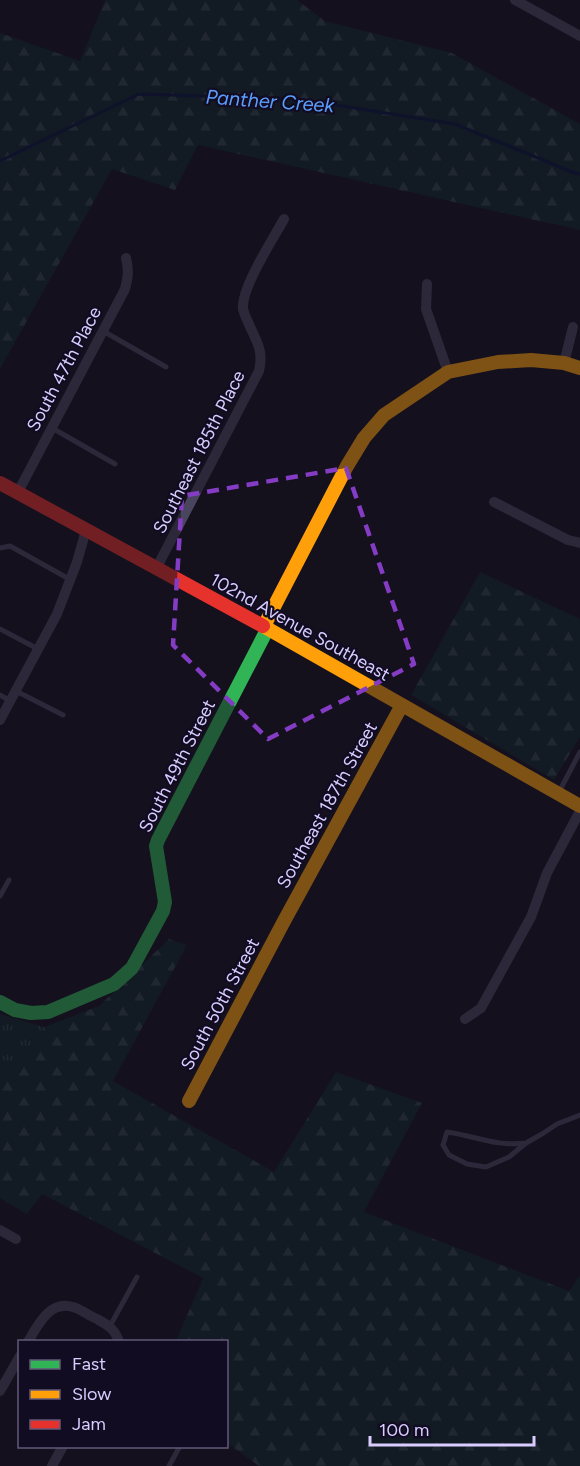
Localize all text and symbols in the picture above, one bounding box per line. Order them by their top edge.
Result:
water label: Panther Creek [205,85,336,118]
street label: South 47th Place [22,303,106,435]
street label: Southeast 185th Place [148,367,250,537]
street label: 102nd Avenue Southeast [206,568,394,686]
street label: South 49th Street [134,696,220,836]
street label: Southeast 187th Street [272,718,382,892]
street label: South 50th Street [176,934,264,1074]
legend [18,1340,228,1448]
text: Fast [72,1353,106,1375]
text: Slow [72,1383,111,1405]
scale bar [370,1409,534,1447]
text: Jam [72,1413,106,1435]
text: 100 m [379,1419,429,1441]

